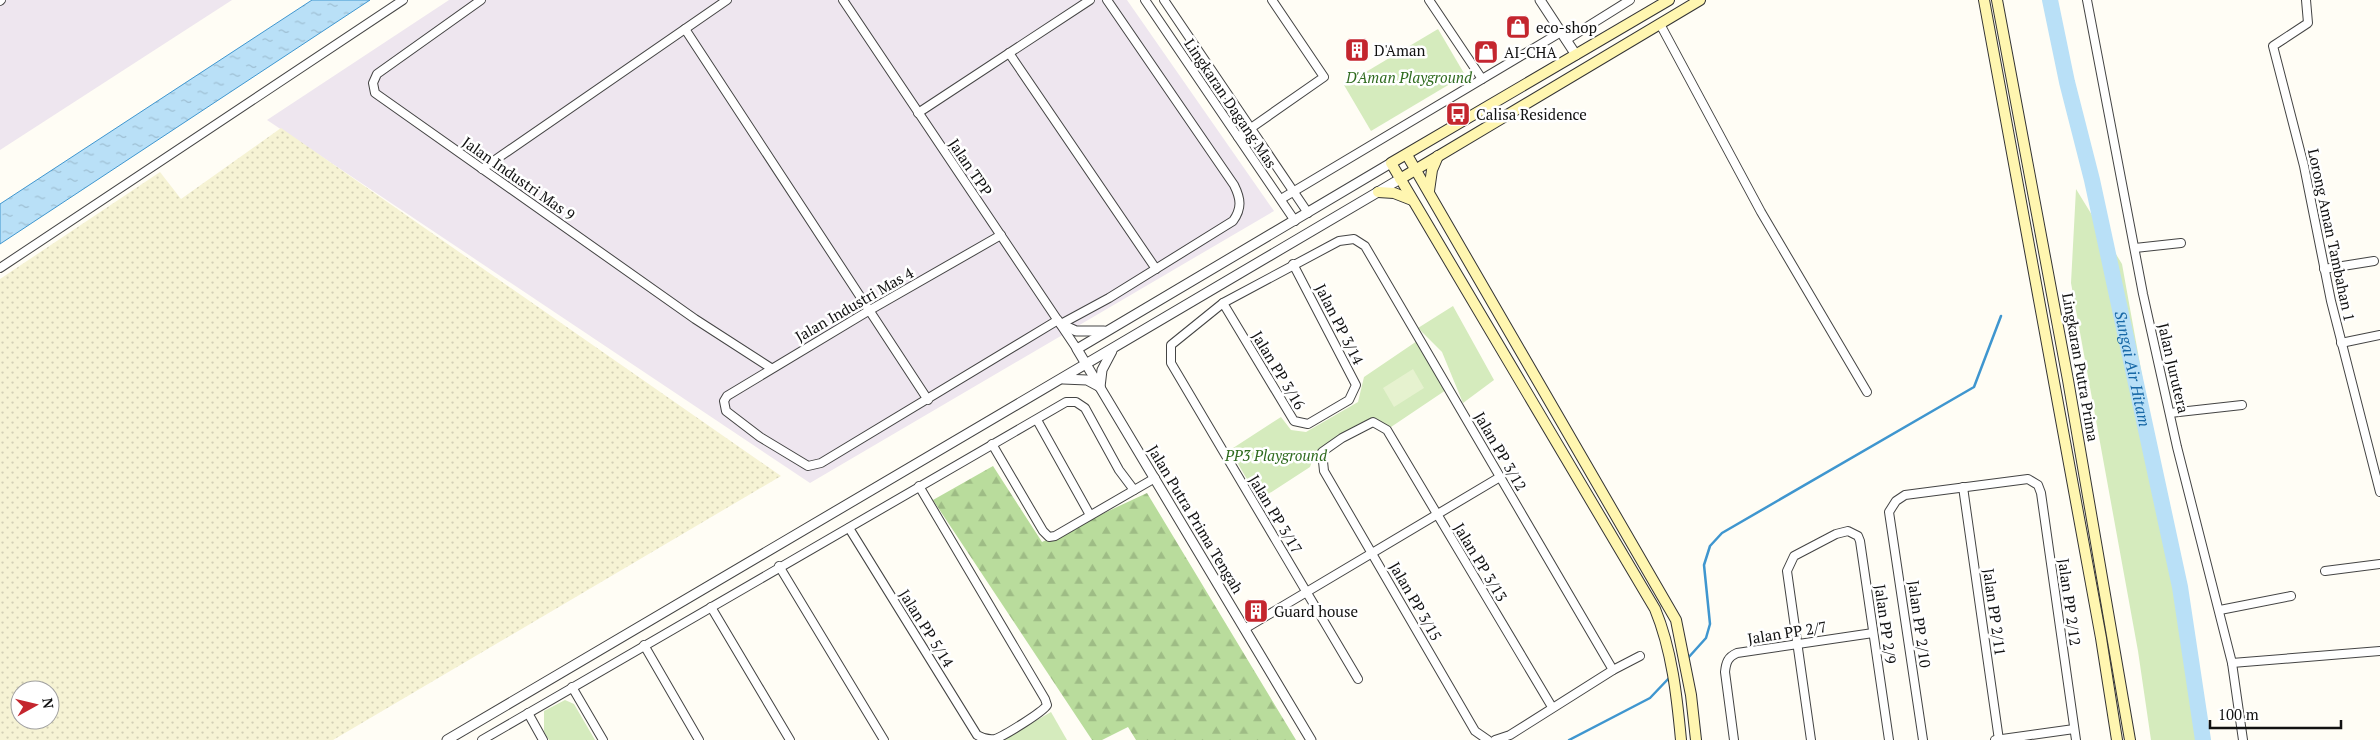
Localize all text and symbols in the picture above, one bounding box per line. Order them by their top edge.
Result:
shop icon: eco-shop [1505,14,1531,40]
place label: eco-shop [1536,17,1597,37]
street label: Lingkaran Dagang Mas [1180,34,1282,172]
building icon: D'Aman [1344,37,1370,63]
shop icon: AI-CHA [1473,39,1499,65]
place label: D'Aman [1374,40,1425,60]
place label: AI-CHA [1504,42,1557,62]
park label: D'Aman Playground [1345,67,1473,87]
bus stop icon: Calisa Residence [1445,101,1471,127]
place label: Calisa Residence [1476,104,1587,124]
street label: Jalan Industri Mas 9 [459,132,579,224]
street label: Jalan TPP [945,135,997,199]
street label: Lorong Aman Tambahan 1 [2304,147,2360,323]
street label: Jalan Industri Mas 4 [791,262,917,346]
street label: Jalan PP 3/14 [1311,280,1369,368]
street label: Lingkaran Putra Prima [2058,291,2104,443]
water label: Sungai Air Hitam [2110,309,2156,429]
street label: Jalan Jurutera [2154,321,2194,415]
street label: Jalan PP 3/16 [1248,327,1310,413]
street label: Jalan PP 3/12 [1470,408,1532,494]
street label: Jalan Putra Prima Tengah [1144,441,1248,597]
park label: PP3 Playground [1224,445,1328,465]
street label: Jalan PP 3/17 [1245,471,1307,557]
street label: Jalan PP 3/13 [1450,519,1512,605]
street label: Jalan PP 2/12 [2054,557,2086,647]
street label: Jalan PP 3/15 [1385,558,1447,644]
street label: Jalan PP 2/11 [1979,567,2011,657]
street label: Jalan PP 2/10 [1904,579,1936,669]
street label: Jalan PP 2/9 [1871,583,1901,665]
street label: Jalan PP 5/14 [895,585,959,671]
building icon: Guard house [1243,598,1269,624]
place label: Guard house [1274,601,1358,621]
street label: Jalan PP 2/7 [1746,616,1828,648]
north arrow [10,680,60,730]
text: N [38,697,59,710]
scale bar [2210,698,2341,730]
text: 100 m [2218,704,2259,724]

